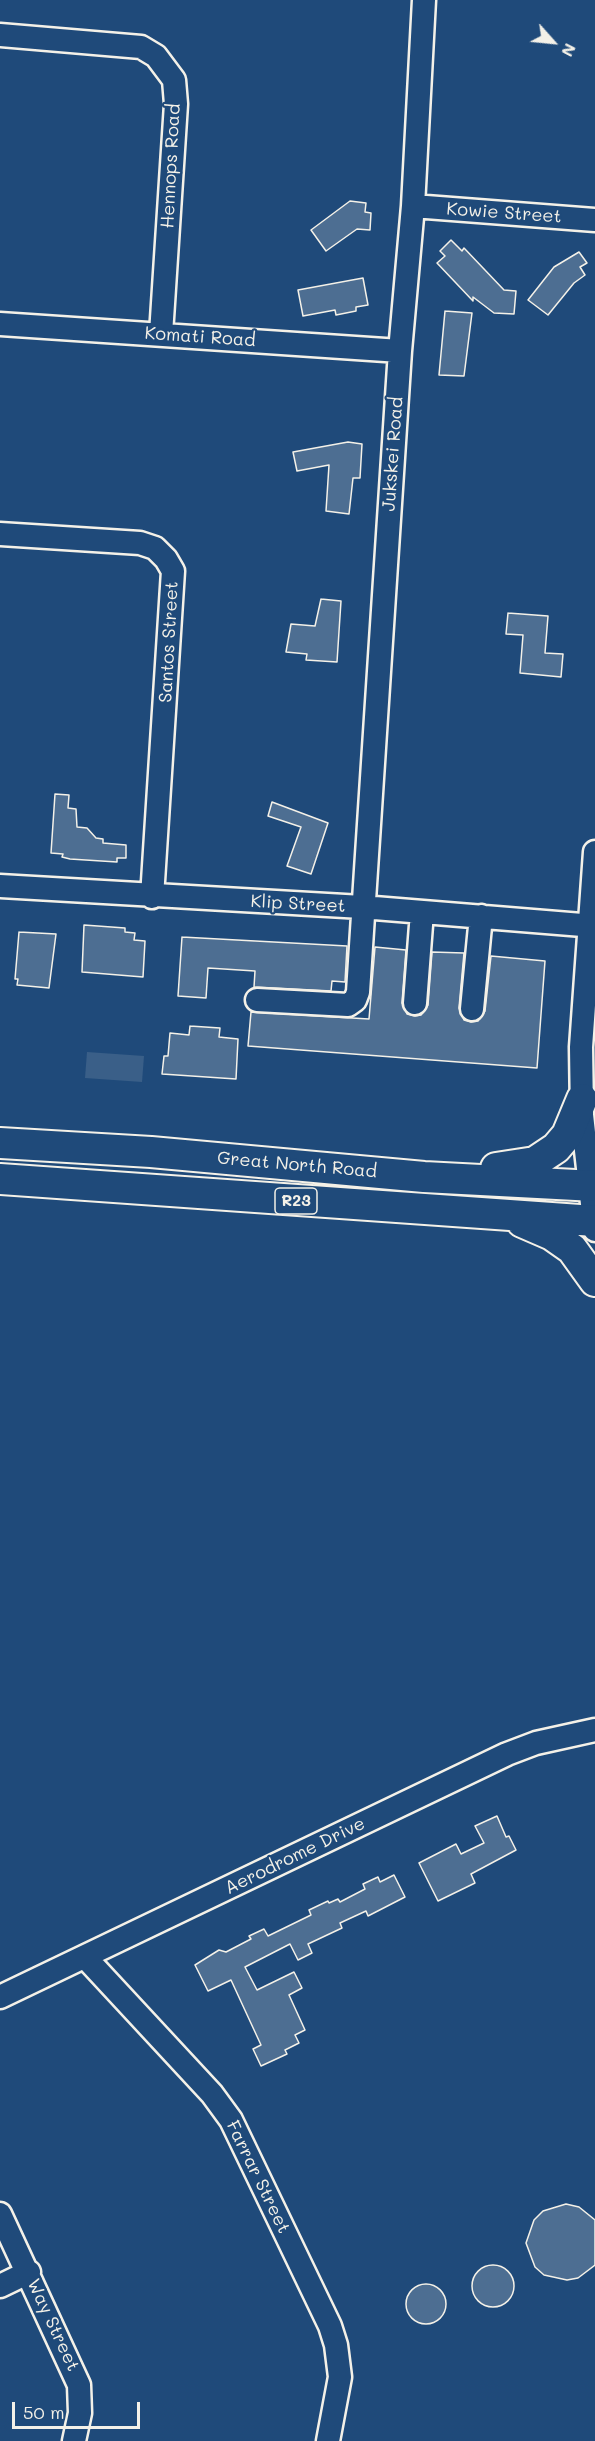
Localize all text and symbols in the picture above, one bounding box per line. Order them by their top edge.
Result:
north arrow [523,12,583,72]
text: N [557,40,582,61]
street label: Hennops Road [157,103,185,229]
street label: Kowie Street [446,198,562,228]
street label: Komati Road [144,322,256,352]
street label: Jukskei Road [378,396,408,512]
street label: Santos Street [155,581,183,703]
street label: Klip Street [250,891,346,917]
street label: Great North Road [216,1147,378,1183]
road number: R23 [275,1188,317,1214]
street label: Aerodrome Drive [221,1813,369,1899]
street label: Farrar Street [221,2117,295,2237]
street label: Way Street [22,2275,84,2375]
scale bar [15,2390,142,2428]
text: 50 m [23,2400,65,2424]

